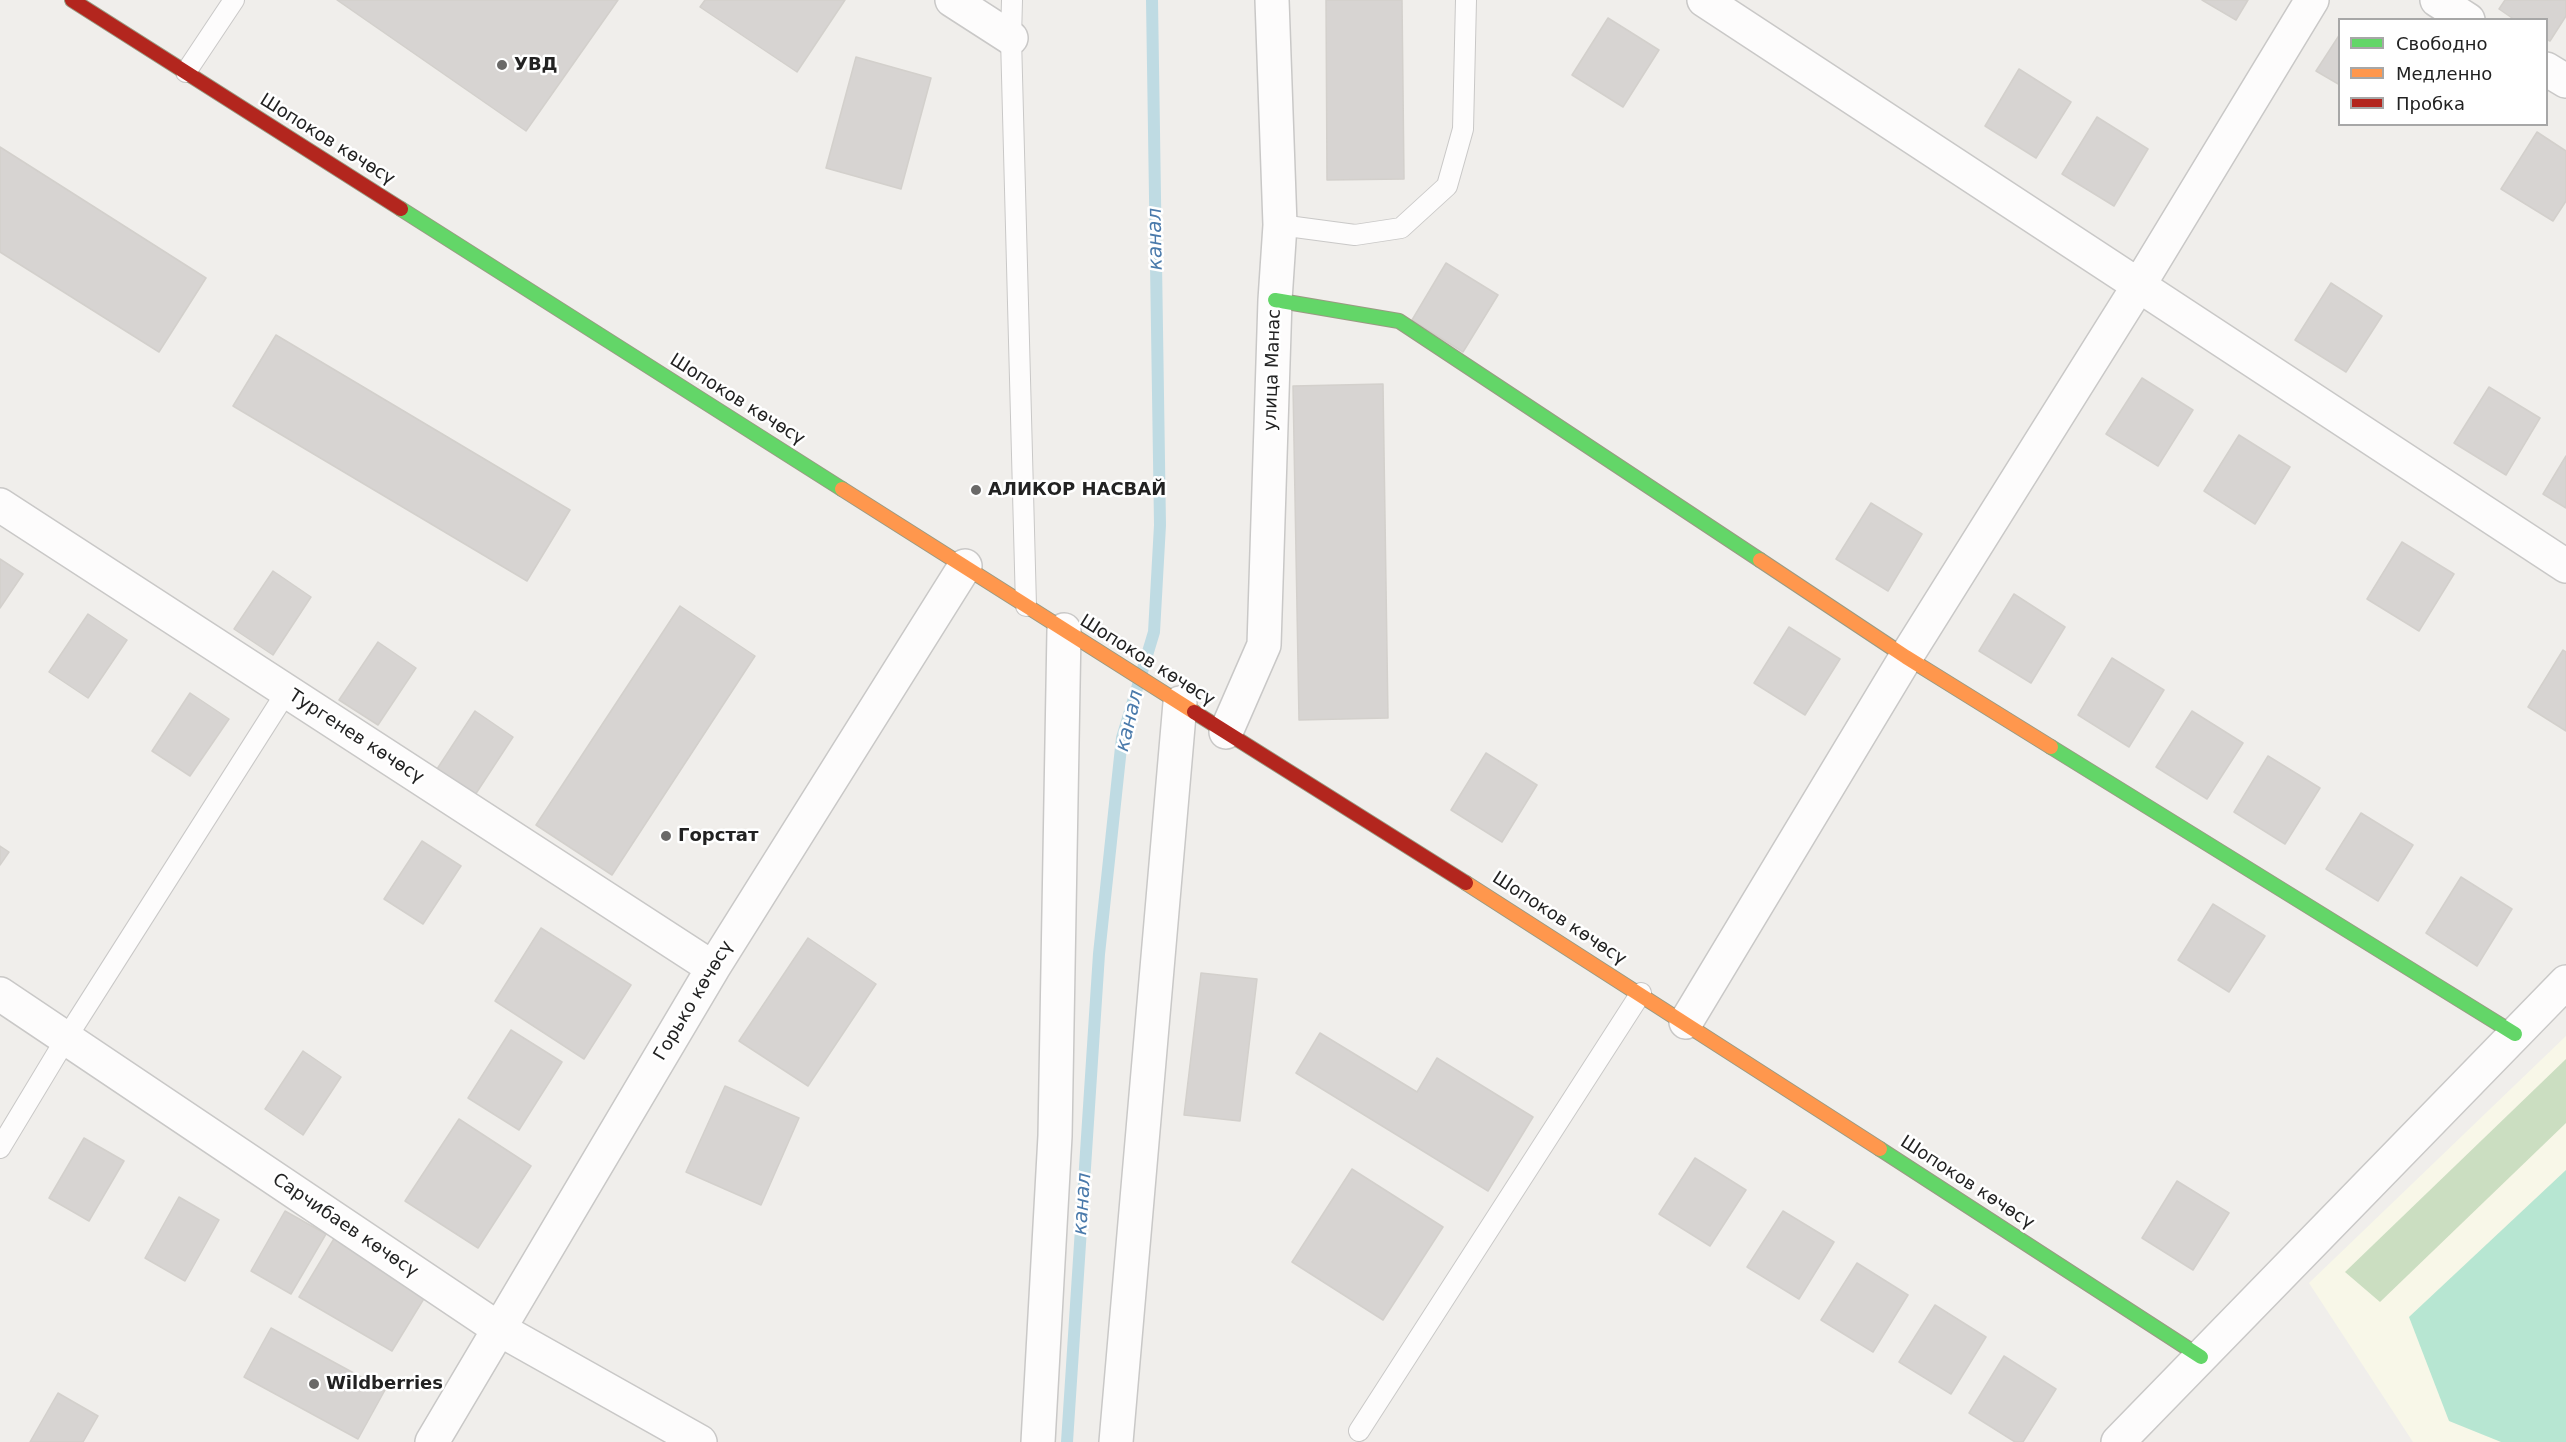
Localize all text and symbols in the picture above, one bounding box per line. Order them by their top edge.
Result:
legend [2338,18,2548,126]
text: Свободно [2396,33,2488,54]
place label: УВД [514,54,558,76]
marker: УВД [495,58,509,72]
text: Медленно [2396,63,2492,84]
street label: Шопоков көчөсү [255,90,399,190]
text: Пробка [2396,93,2465,114]
water label: канал [1143,208,1169,270]
street label: улица Манас [1260,309,1286,431]
street label: Шопоков көчөсү [665,350,809,450]
place label: АЛИКОР НАСВАЙ [988,479,1166,501]
marker: АЛИКОР НАСВАЙ [969,483,983,497]
street label: Шопоков көчөсү [1075,611,1219,711]
street label: Тургенев көчөсү [284,685,428,789]
water label: канал [1111,688,1149,754]
place label: Горстат [678,825,758,847]
marker: Горстат [659,829,673,843]
street label: Шопоков көчөсү [1488,868,1630,970]
street label: Горько көчөсү [650,937,738,1065]
street label: Шопоков көчөсү [1896,1132,2038,1234]
street label: Сарчибаев көчөсү [268,1169,422,1283]
water label: канал [1069,1172,1097,1236]
place label: Wildberries [326,1373,443,1395]
marker: Wildberries [307,1377,321,1391]

